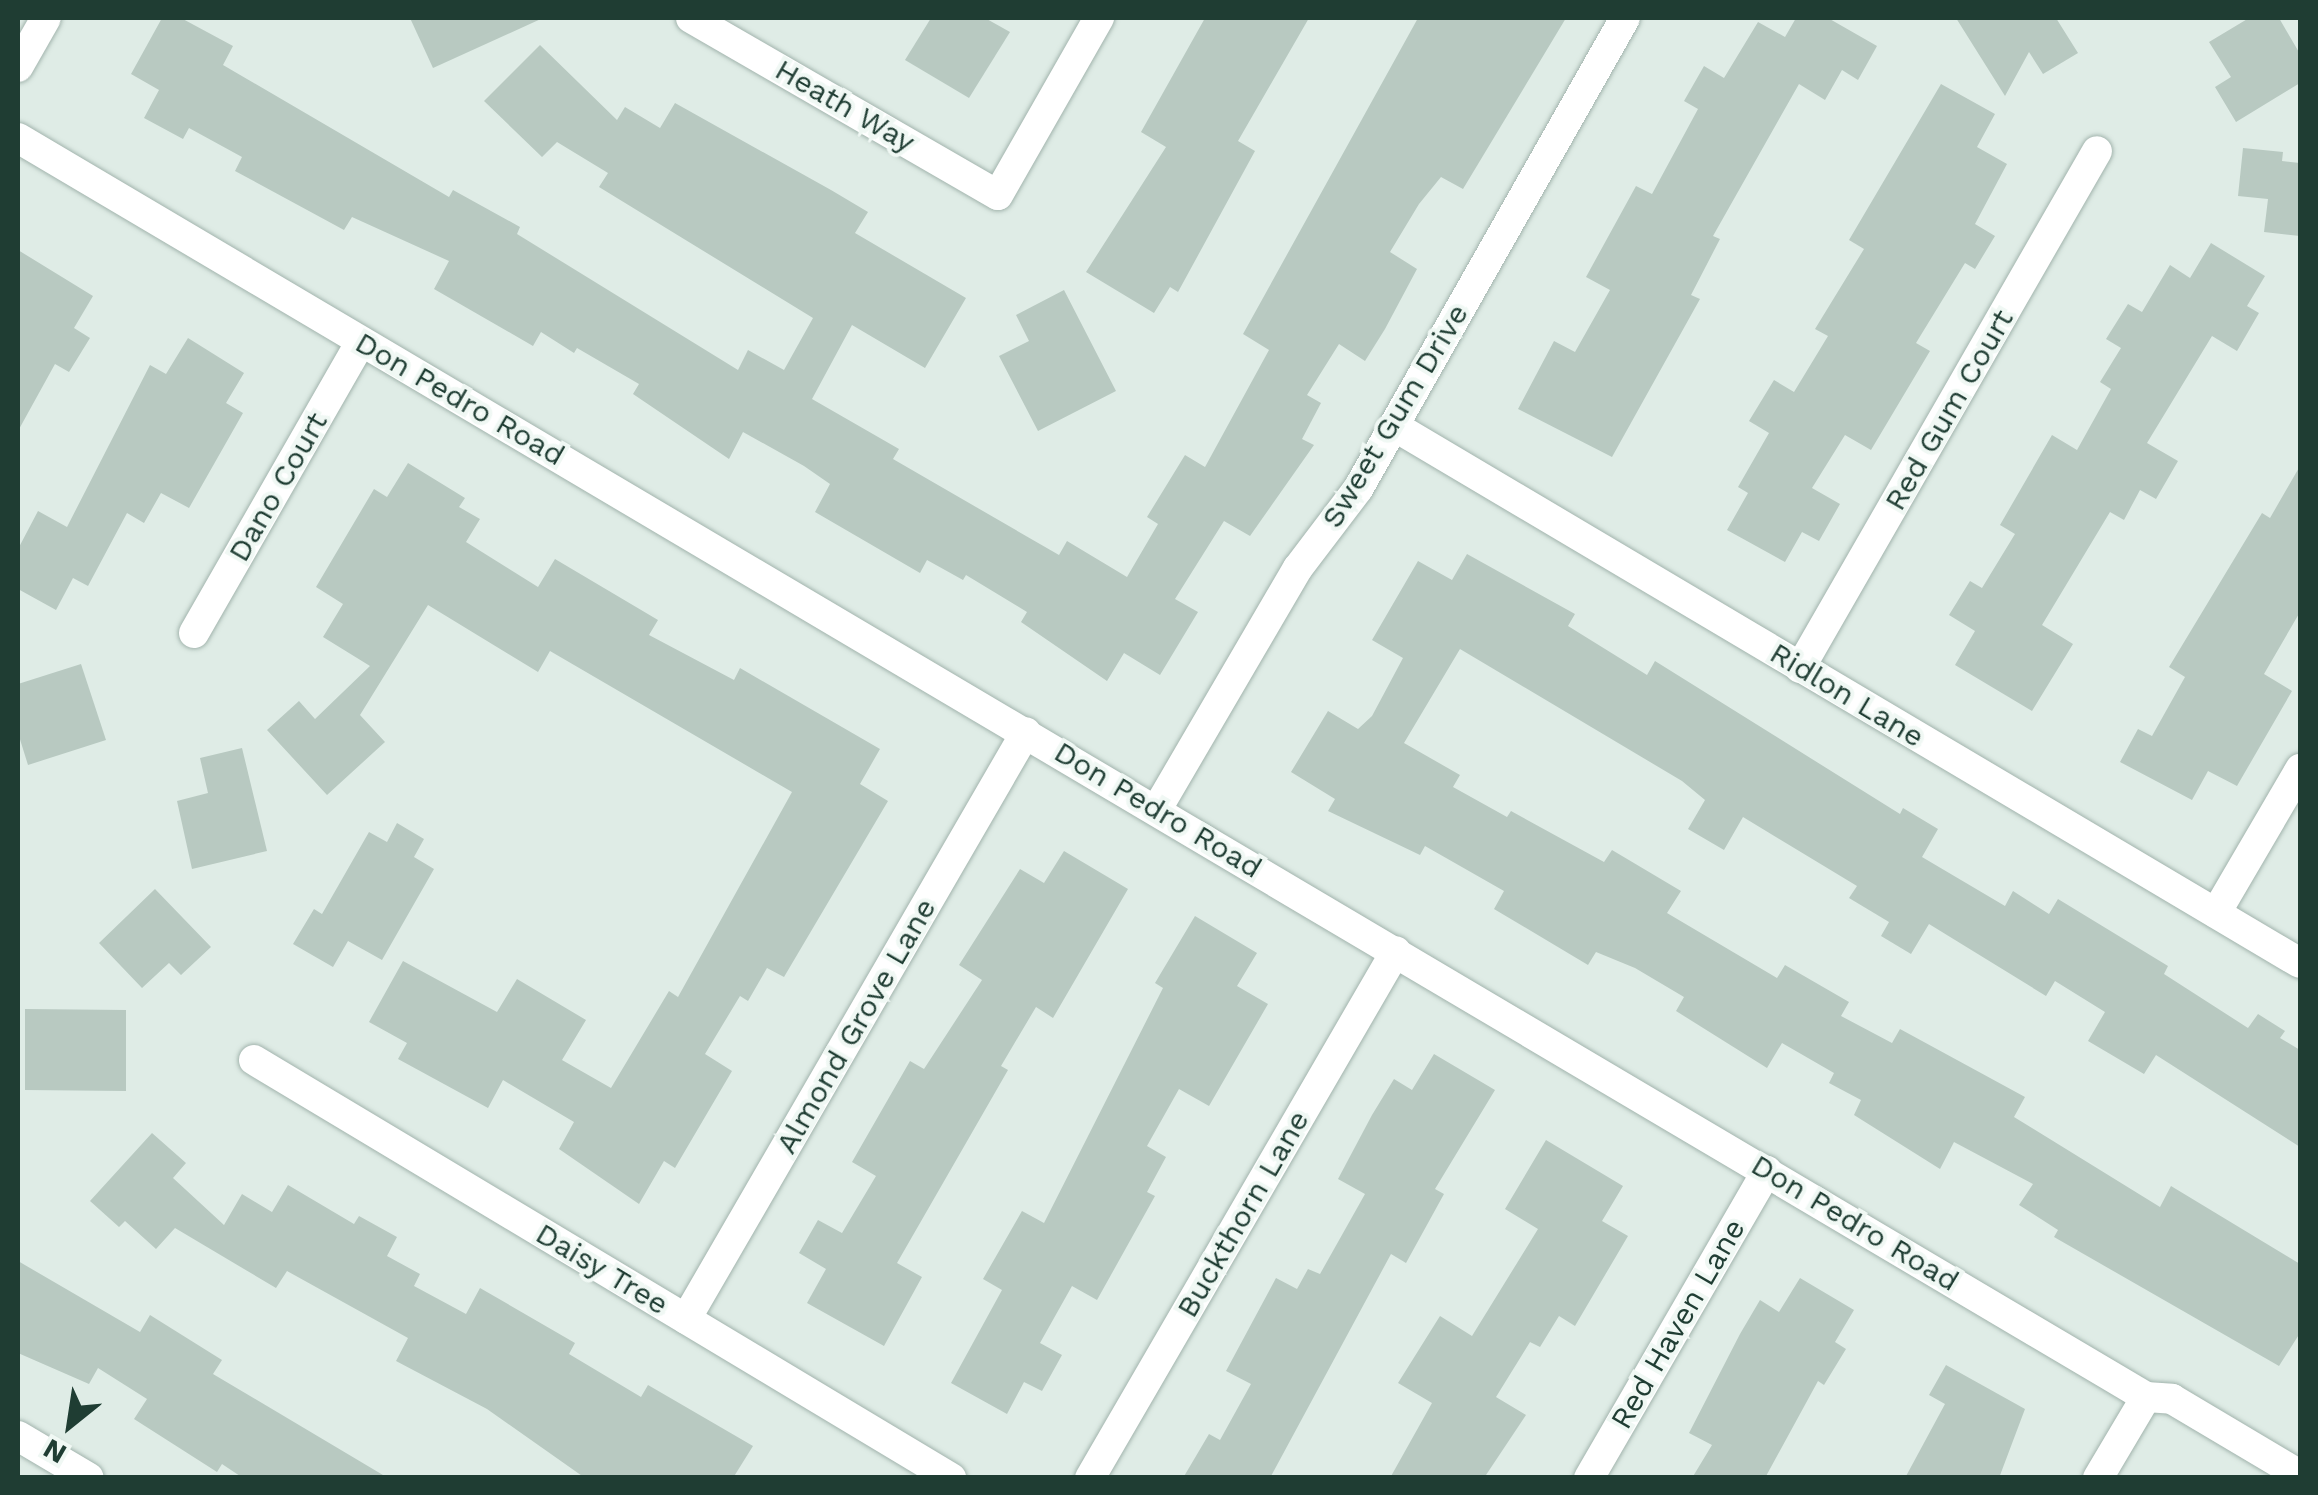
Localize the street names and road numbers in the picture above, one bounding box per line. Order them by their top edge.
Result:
street label: Heath Way [768,51,922,161]
street label: Sweet Gum Drive [1314,298,1476,534]
street label: Red Gum Court [1877,303,2021,517]
street label: Don Pedro Road [349,324,571,474]
street label: Dano Court [221,406,335,568]
street label: Ridlon Lane [1763,635,1931,755]
street label: Don Pedro Road [1048,734,1268,886]
street label: Almond Grove Lane [768,892,944,1160]
street label: Buckthorn Lane [1169,1104,1317,1324]
street label: Don Pedro Road [1745,1147,1965,1299]
street label: Red Haven Lane [1603,1213,1753,1435]
street label: Daisy Tree [529,1215,675,1323]

